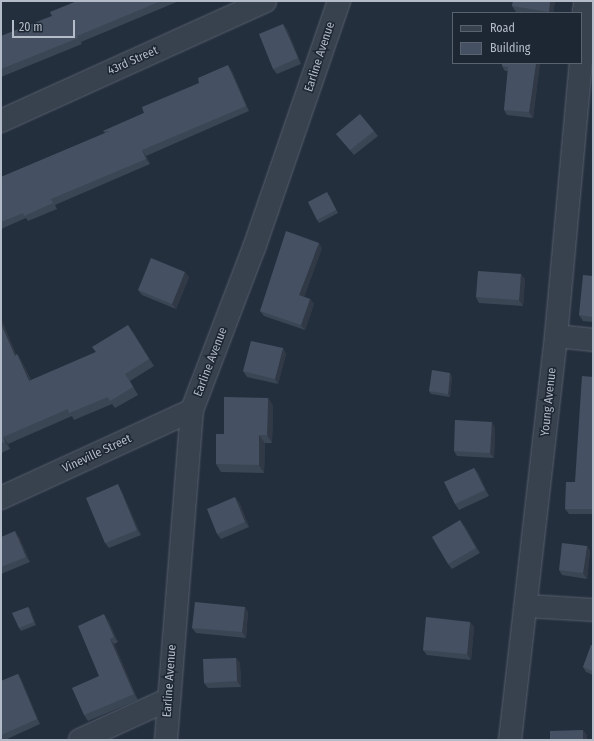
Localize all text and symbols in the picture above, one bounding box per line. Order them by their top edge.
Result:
scale bar [14,12,77,38]
legend [452,12,582,64]
text: 20 m [19,20,43,34]
street label: Earline Avenue [302,20,338,94]
text: Road [490,21,515,35]
text: Building [490,41,530,55]
street label: 43rd Street [106,44,160,78]
street label: Earline Avenue [191,325,231,399]
street label: Young Avenue [538,367,560,437]
street label: Vineville Street [60,432,134,476]
street label: Earline Avenue [160,644,180,718]

